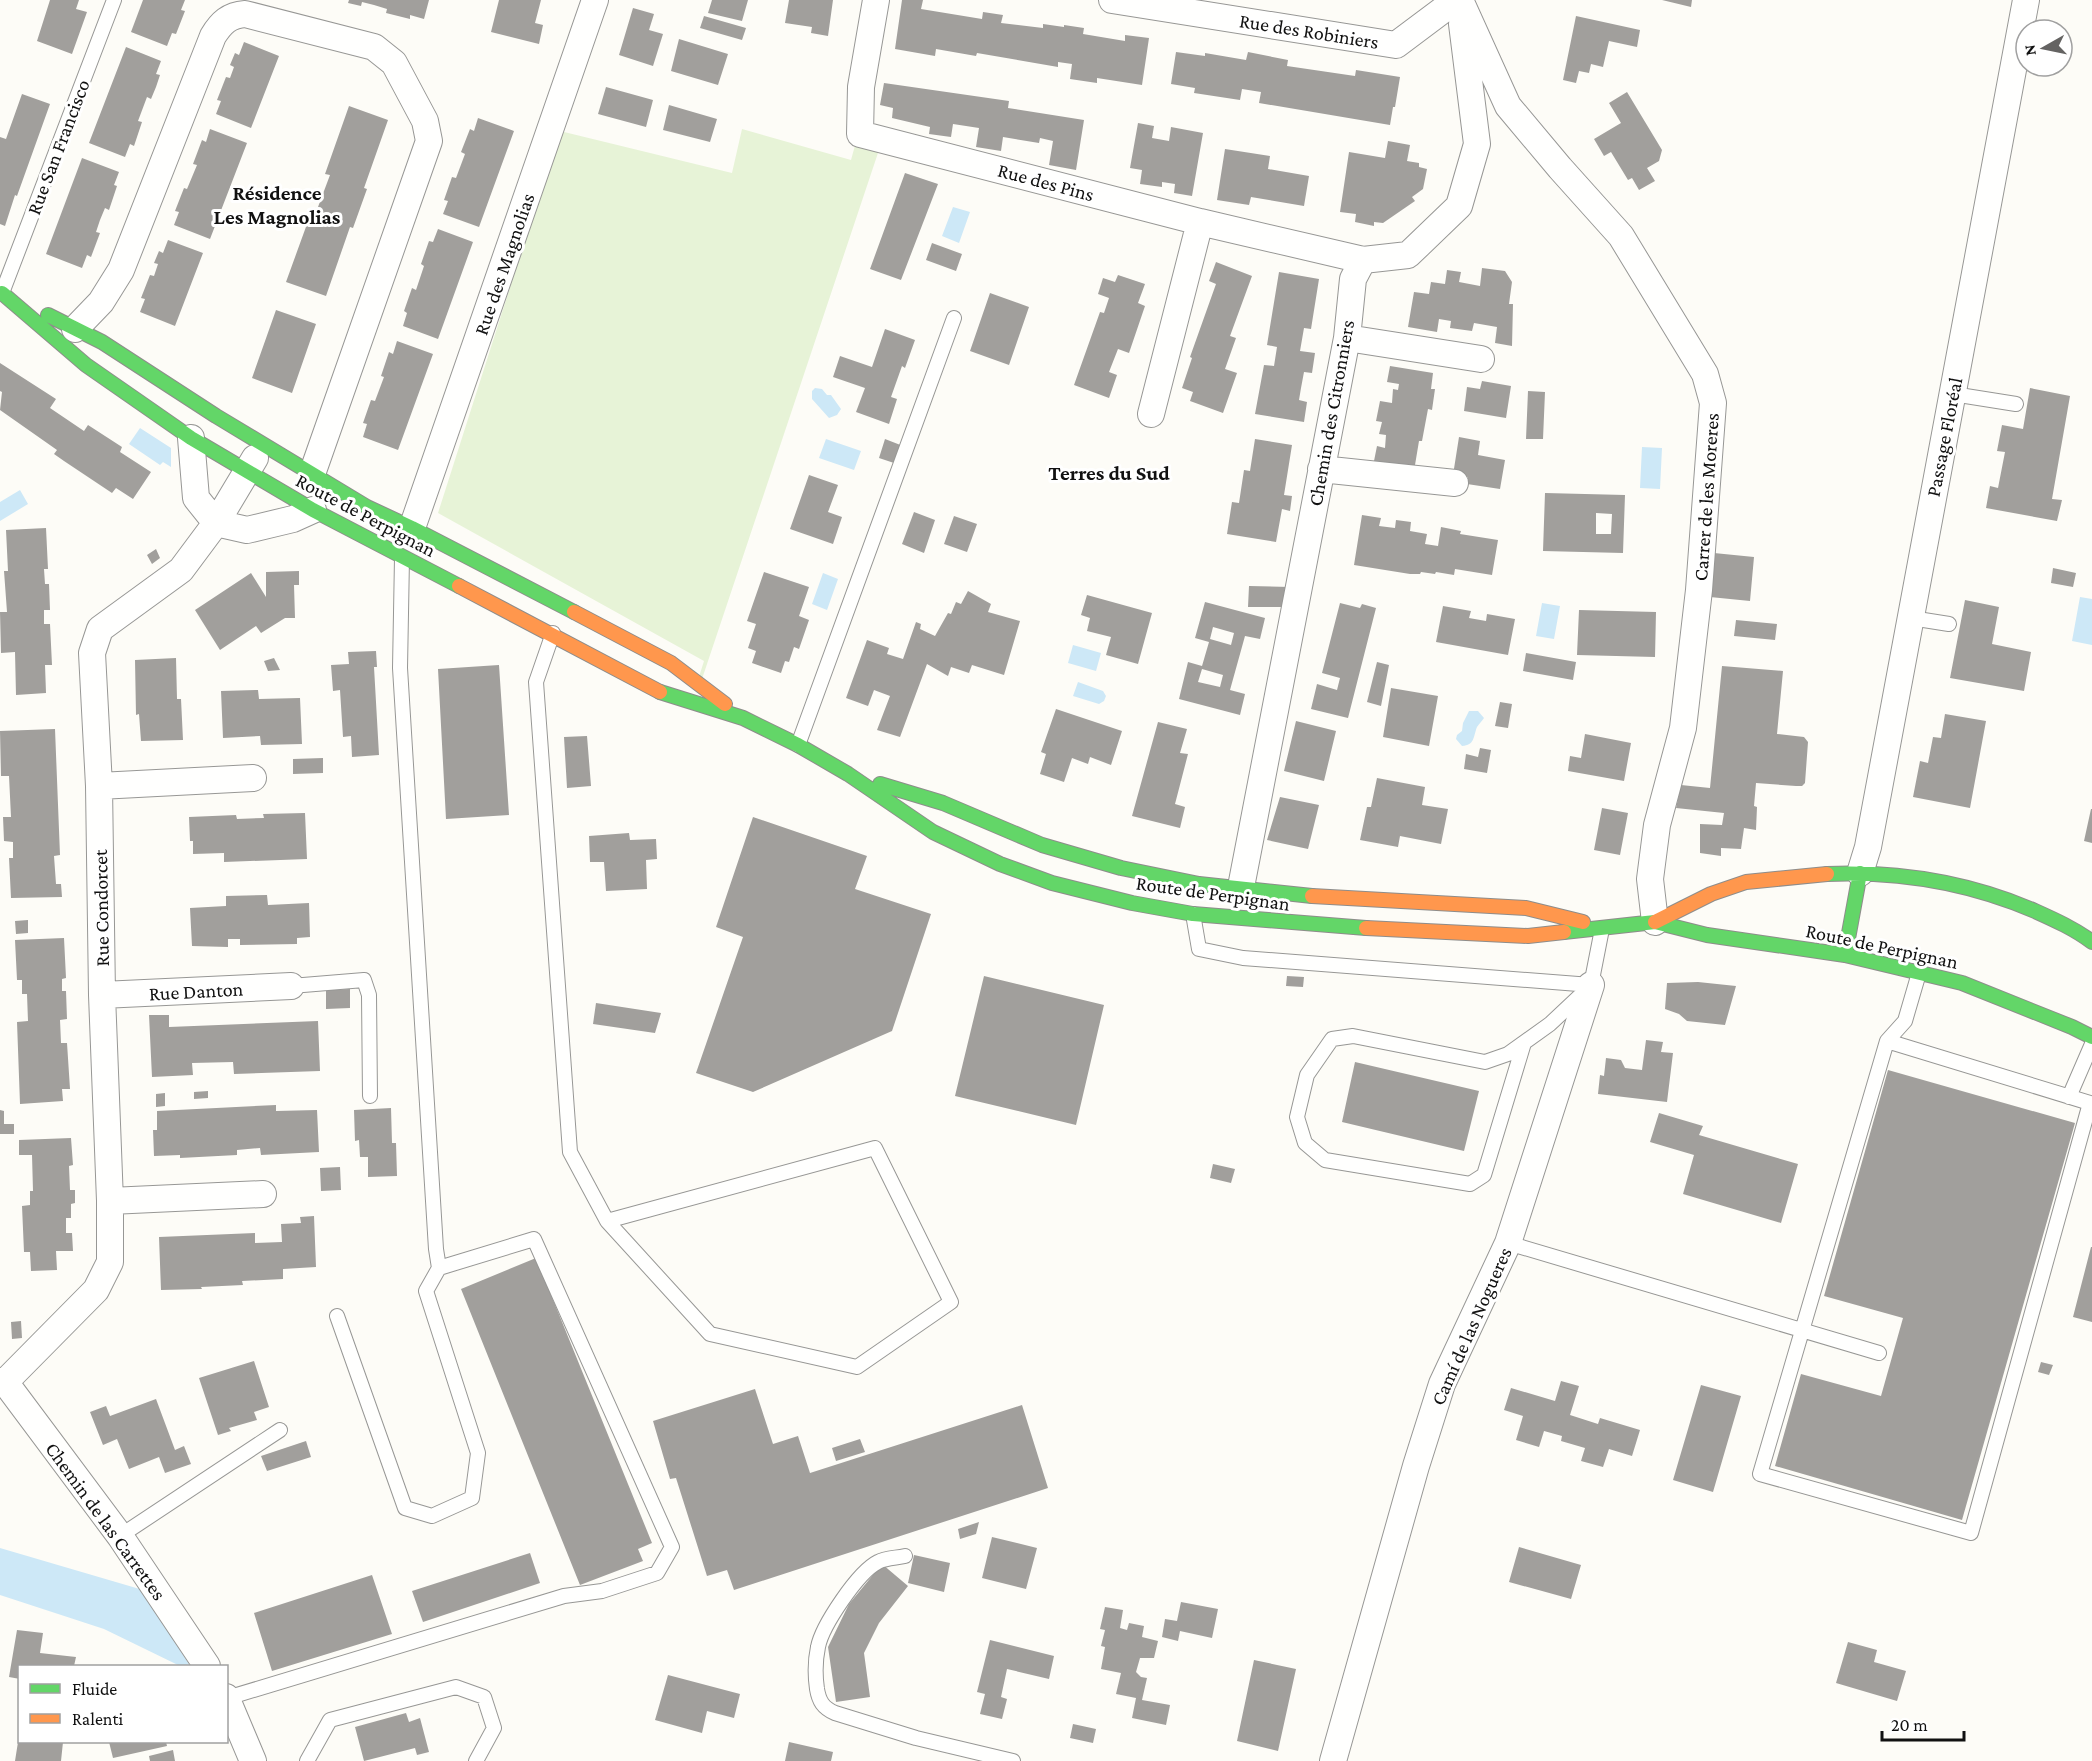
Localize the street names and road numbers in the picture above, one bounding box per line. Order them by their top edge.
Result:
street label: Rue des Robiniers [1238,9,1380,53]
street label: Rue San Francisco [22,76,94,218]
street label: Rue des Pins [995,159,1097,205]
street label: Rue des Magnolias [469,190,540,338]
street label: Chemin des Citronniers [1304,318,1358,508]
street label: Passage Floréal [1922,375,1967,499]
street label: Carrer de les Moreres [1689,412,1723,582]
street label: Route de Perpignan [292,469,440,562]
street label: Rue Condorcet [89,849,113,967]
street label: Route de Perpignan [1135,871,1292,916]
street label: Route de Perpignan [1804,919,1960,974]
street label: Rue Danton [148,978,244,1004]
street label: Camí de las Nogueres [1426,1243,1517,1409]
street label: Chemin de las Carrettes [41,1438,171,1604]

